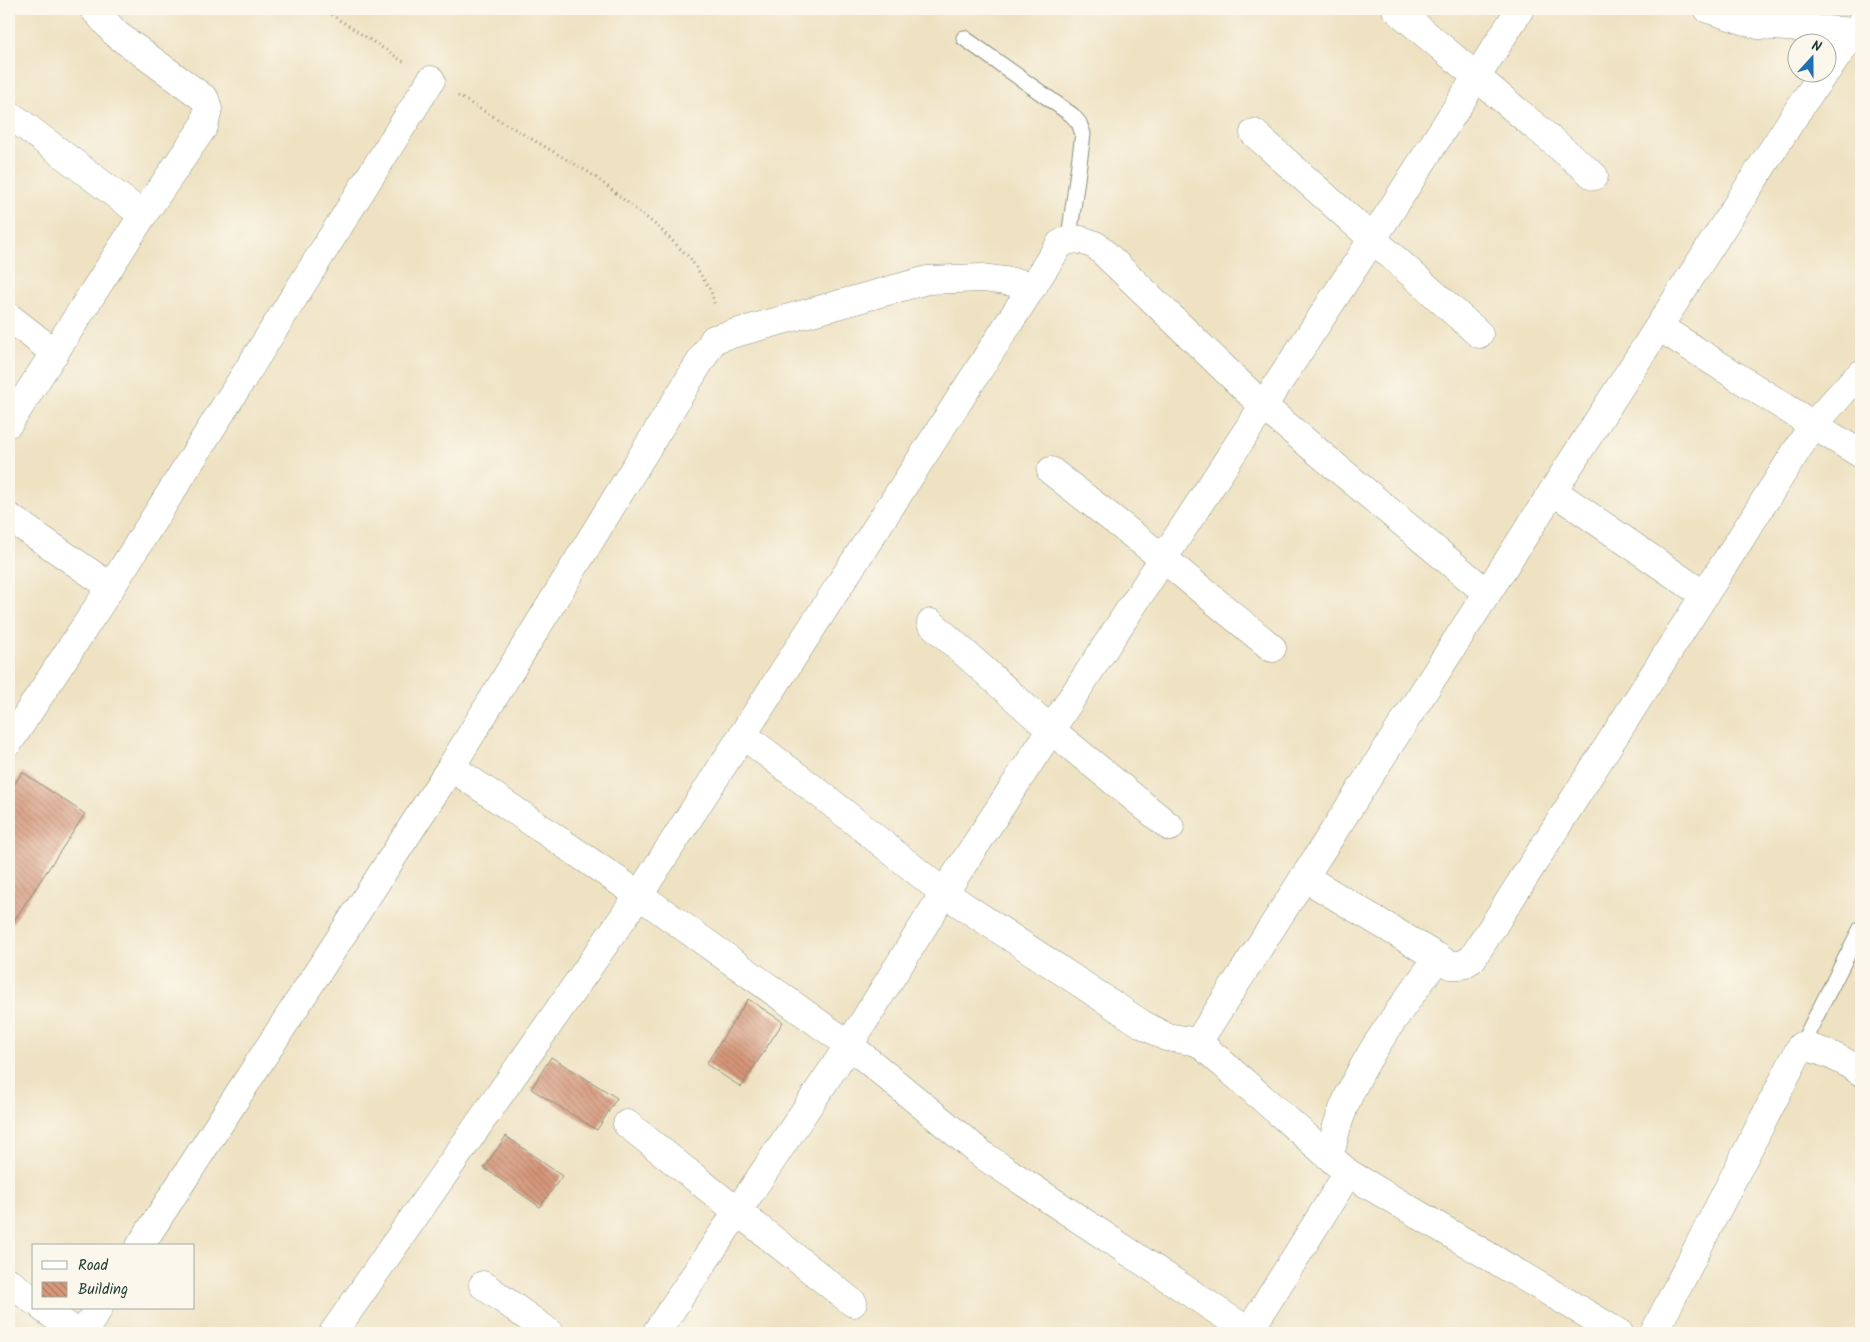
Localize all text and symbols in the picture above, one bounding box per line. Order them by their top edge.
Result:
north arrow [1788,32,1838,82]
text: N [1808,35,1825,59]
legend [32,1244,195,1310]
text: Road [78,1254,109,1278]
text: Building [78,1278,128,1302]

